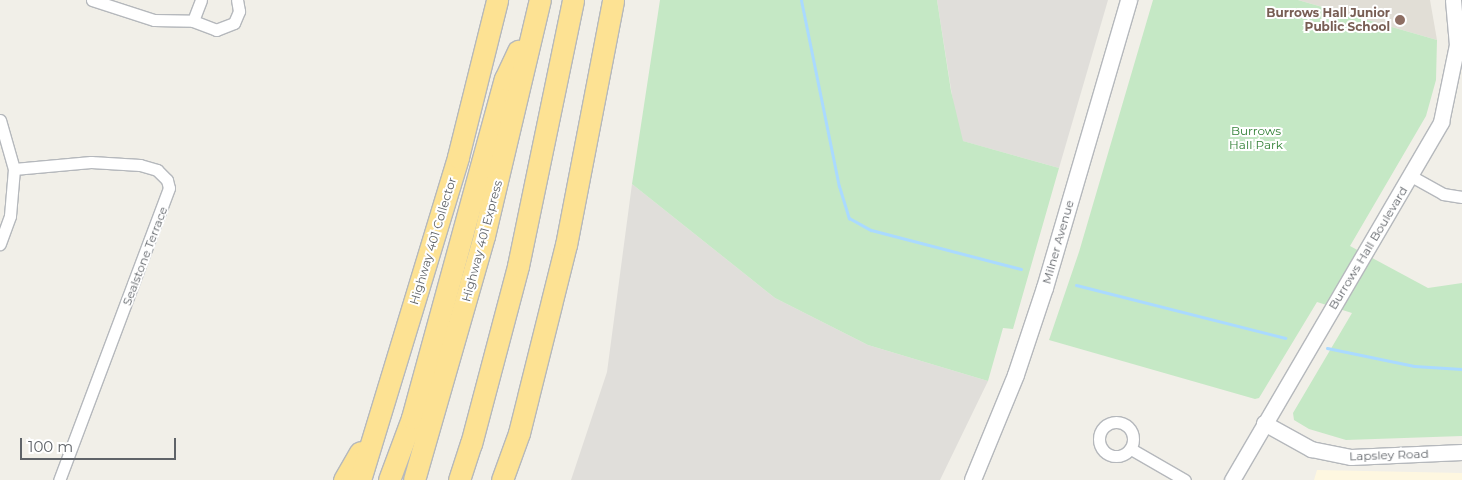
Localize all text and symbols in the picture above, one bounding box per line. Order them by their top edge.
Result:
place label: Burrows Hall Junior Public School [1266,6,1390,34]
marker: Burrows Hall Junior Public School [1394,14,1406,26]
park label: Burrows Hall Park [1229,124,1283,152]
street label: Highway 401 Collector [407,175,459,307]
street label: Highway 401 Express [459,179,505,303]
street label: Burrows Hall Boulevard [1326,184,1410,312]
street label: Milner Avenue [1039,198,1077,286]
street label: Sealstone Terrace [120,205,170,307]
scale bar [22,428,179,460]
text: 100 m [28,437,73,456]
street label: Lapsley Road [1349,446,1429,464]

